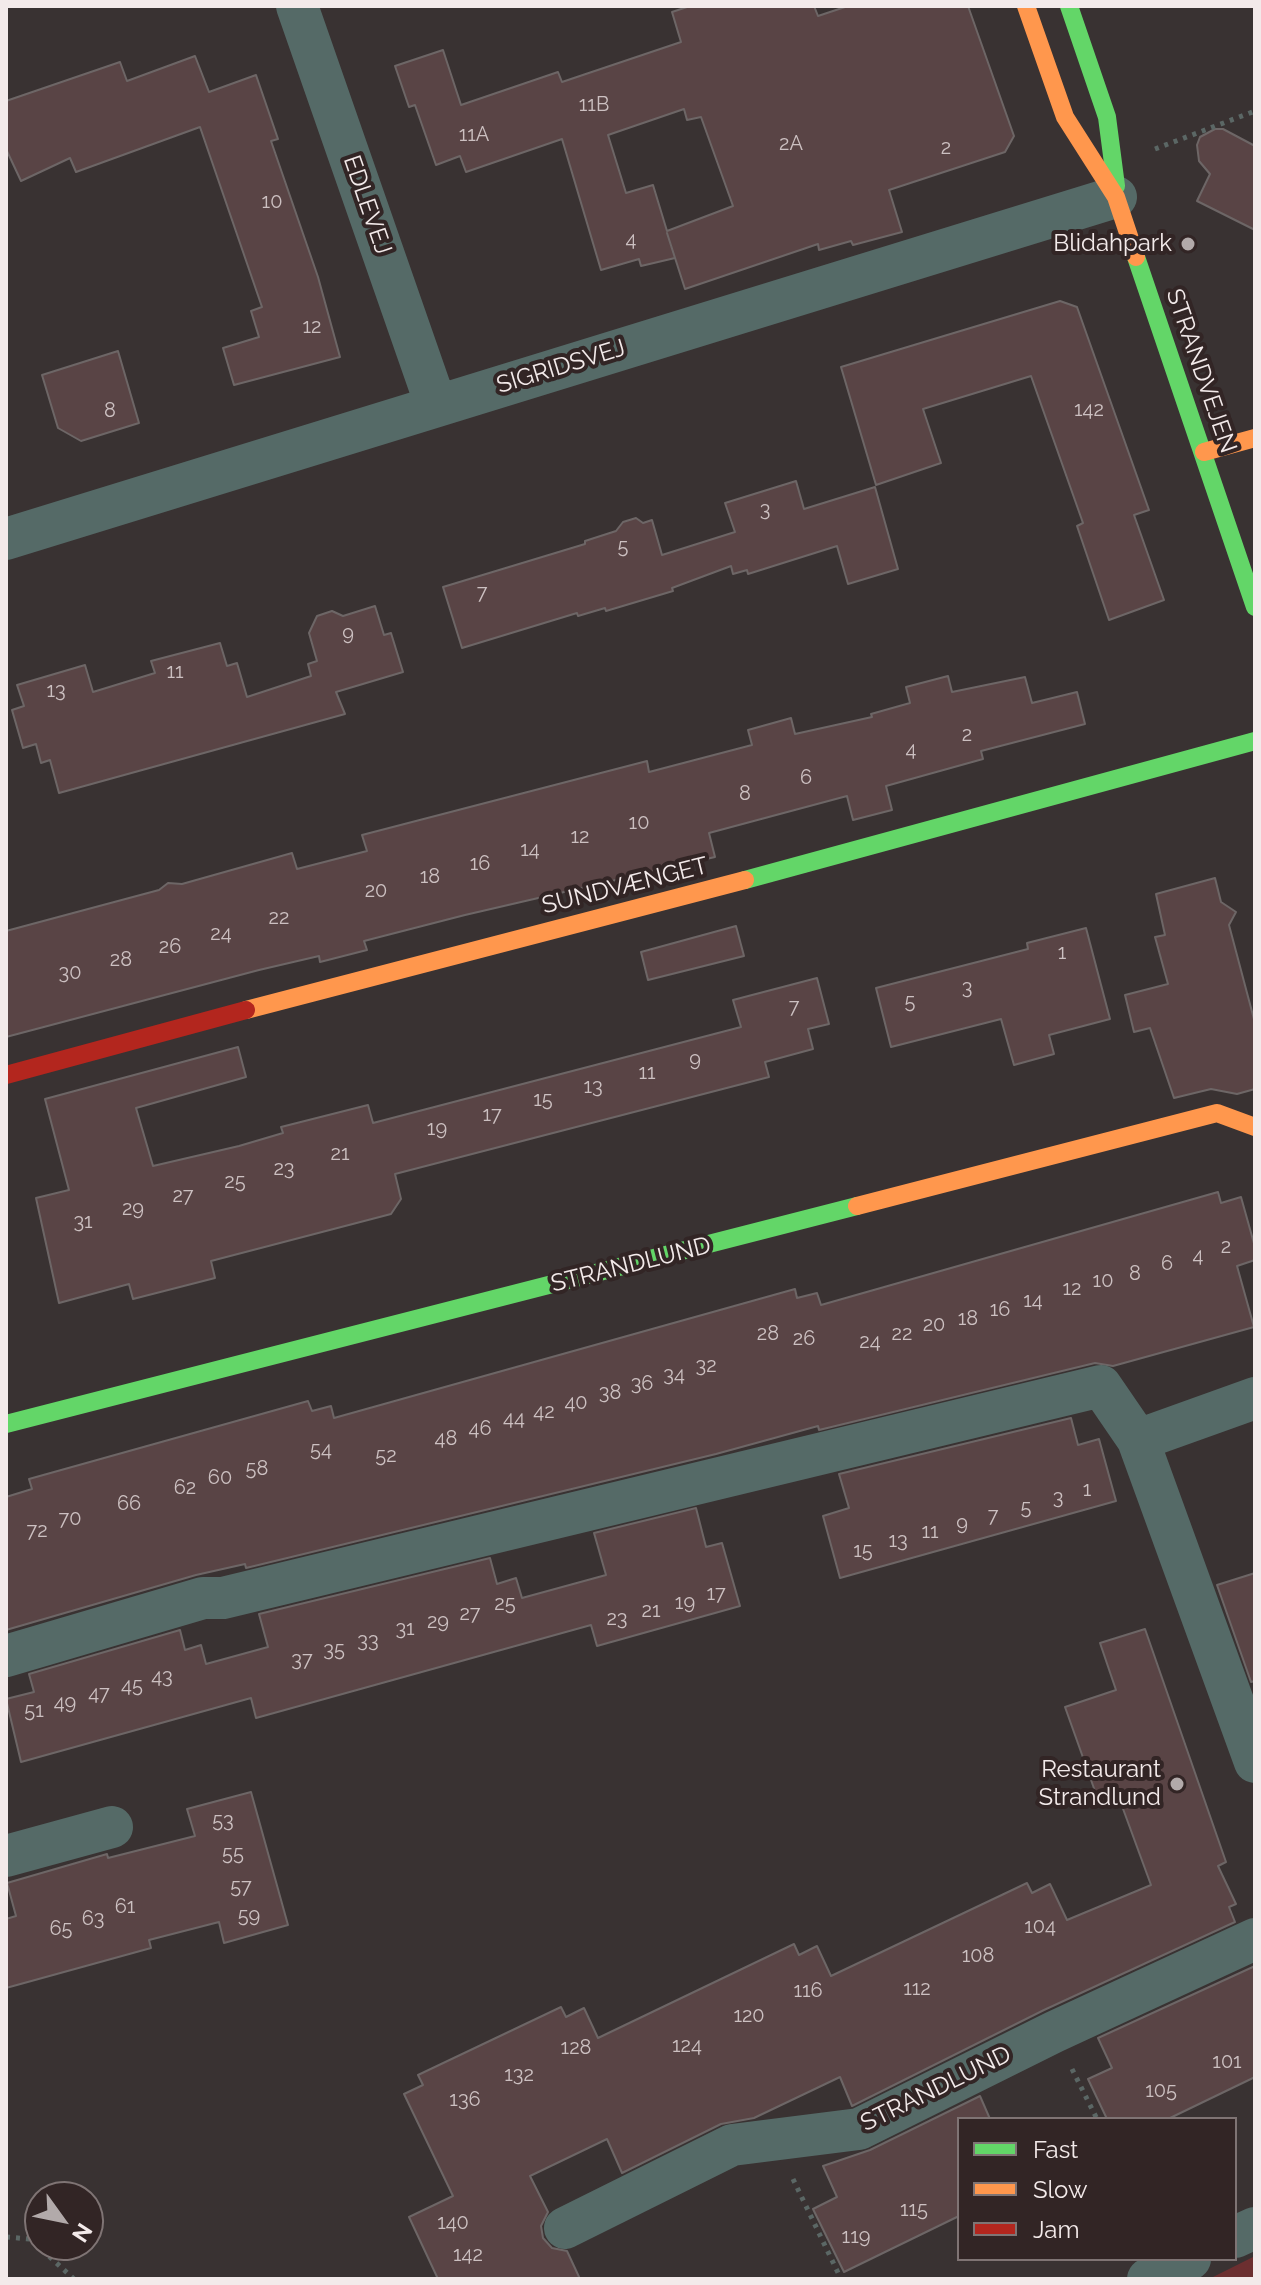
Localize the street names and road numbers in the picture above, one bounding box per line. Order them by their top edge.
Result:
street label: EDLEVEJ [337,152,397,258]
street label: STRANDVEJEN [1159,285,1243,457]
street label: SIGRIDSVEJ [493,334,629,400]
street label: SUNDVÆNGET [539,851,711,921]
street label: STRANDLUND [548,1231,714,1299]
street label: STRANDLUND [856,2040,1016,2138]

